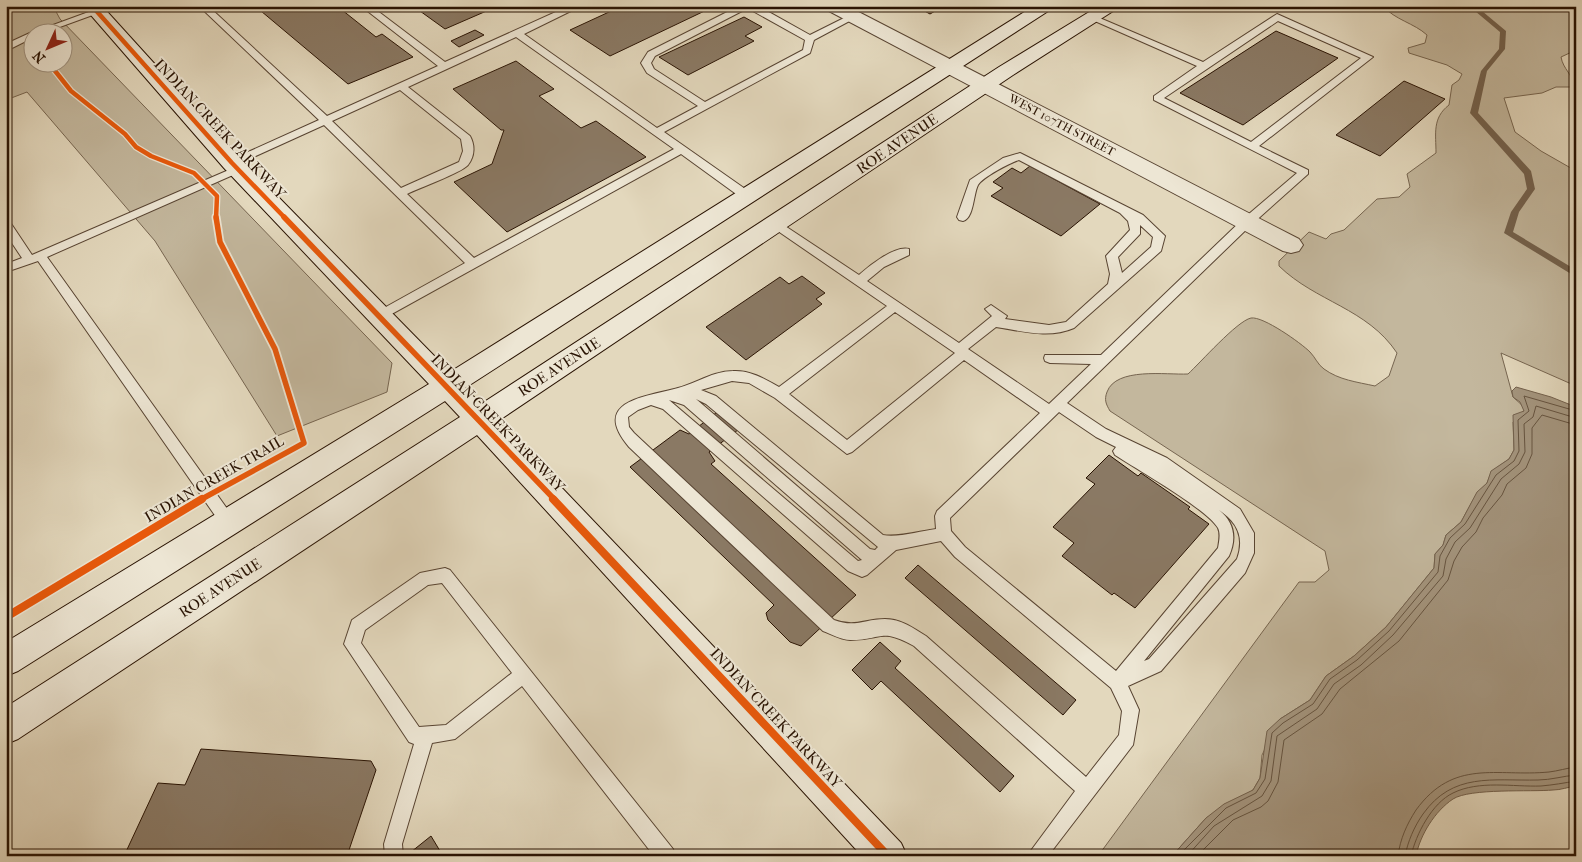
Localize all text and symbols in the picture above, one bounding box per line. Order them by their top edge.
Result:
north arrow [22,22,72,72]
text: N [29,47,49,66]
street label: INDIAN CREEK PARKWAY [150,55,290,203]
street label: WEST 107TH STREET [1006,91,1118,159]
street label: ROE AVENUE [853,110,941,178]
street label: ROE AVENUE [515,334,603,400]
street label: INDIAN CREEK PARKWAY [427,350,569,496]
street label: INDIAN CREEK TRAIL [141,432,287,526]
street label: ROE AVENUE [176,555,264,621]
street label: INDIAN CREEK PARKWAY [706,644,846,792]

